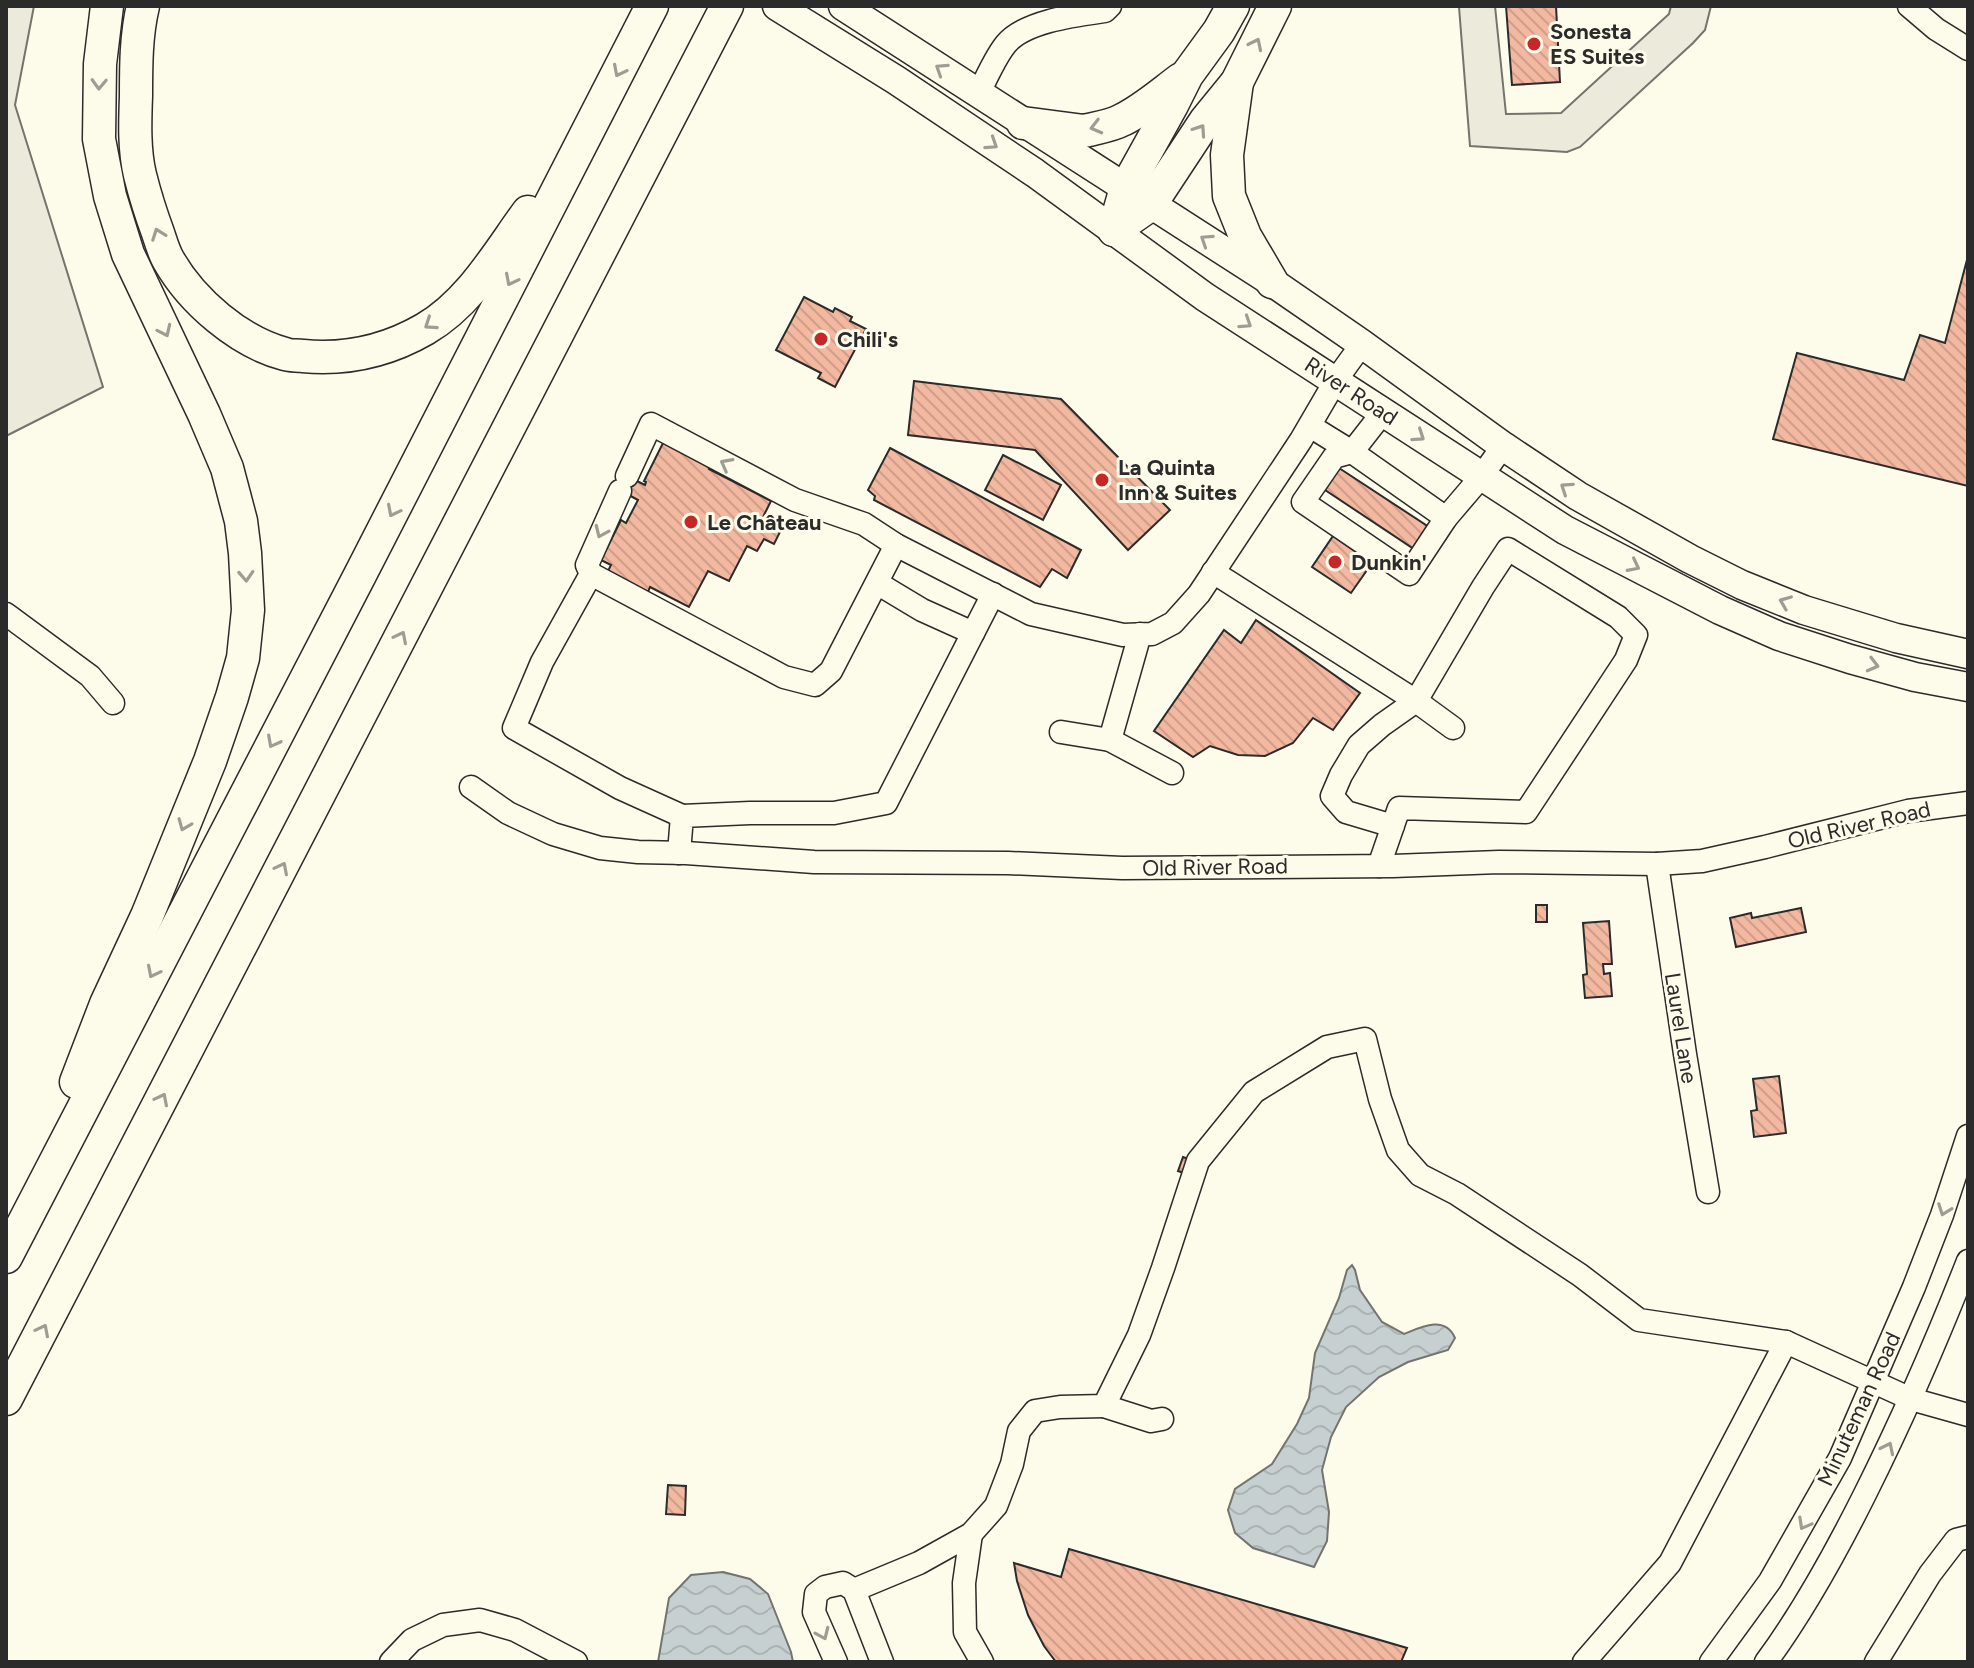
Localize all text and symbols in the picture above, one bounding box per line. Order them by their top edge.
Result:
place label: Sonesta ES Suites [1550,18,1644,70]
marker: Sonesta ES Suites [1525,35,1543,53]
one-way arrow [1246,38,1262,53]
one-way arrow [613,62,628,77]
one-way arrow [935,63,950,78]
one-way arrow [91,78,108,91]
one-way arrow [1090,118,1104,135]
one-way arrow [1190,124,1205,138]
one-way arrow [983,135,998,150]
one-way arrow [151,228,168,242]
one-way arrow [1200,235,1215,250]
one-way arrow [506,271,521,286]
one-way arrow [1237,313,1252,328]
one-way arrow [424,315,438,330]
one-way arrow [155,323,171,338]
place label: Chili's [837,326,898,353]
marker: Chili's [812,330,830,348]
street label: River Road [1299,351,1403,431]
one-way arrow [1410,426,1424,441]
place label: La Quinta Inn & Suites [1118,454,1237,506]
one-way arrow [720,458,734,473]
marker: La Quinta Inn & Suites [1093,471,1111,489]
one-way arrow [1560,483,1574,498]
one-way arrow [387,503,402,517]
place label: Le Château [707,509,821,536]
marker: Le Château [682,513,700,531]
one-way arrow [595,524,611,539]
place label: Dunkin' [1351,549,1427,576]
marker: Dunkin' [1326,553,1344,571]
one-way arrow [1626,556,1640,572]
one-way arrow [238,570,255,583]
one-way arrow [1779,596,1793,612]
one-way arrow [392,631,407,646]
one-way arrow [1866,656,1880,673]
one-way arrow [267,733,282,748]
street label: Old River Road [1785,795,1933,855]
one-way arrow [178,817,194,831]
street label: Old River Road [1142,852,1288,882]
one-way arrow [272,862,287,877]
one-way arrow [147,964,162,979]
street label: Laurel Lane [1659,971,1703,1085]
one-way arrow [153,1093,168,1108]
one-way arrow [1937,1203,1953,1217]
one-way arrow [33,1324,48,1339]
street label: Minuteman Road [1812,1328,1906,1490]
one-way arrow [1878,1442,1893,1457]
one-way arrow [1798,1516,1813,1530]
one-way arrow [814,1625,830,1640]

